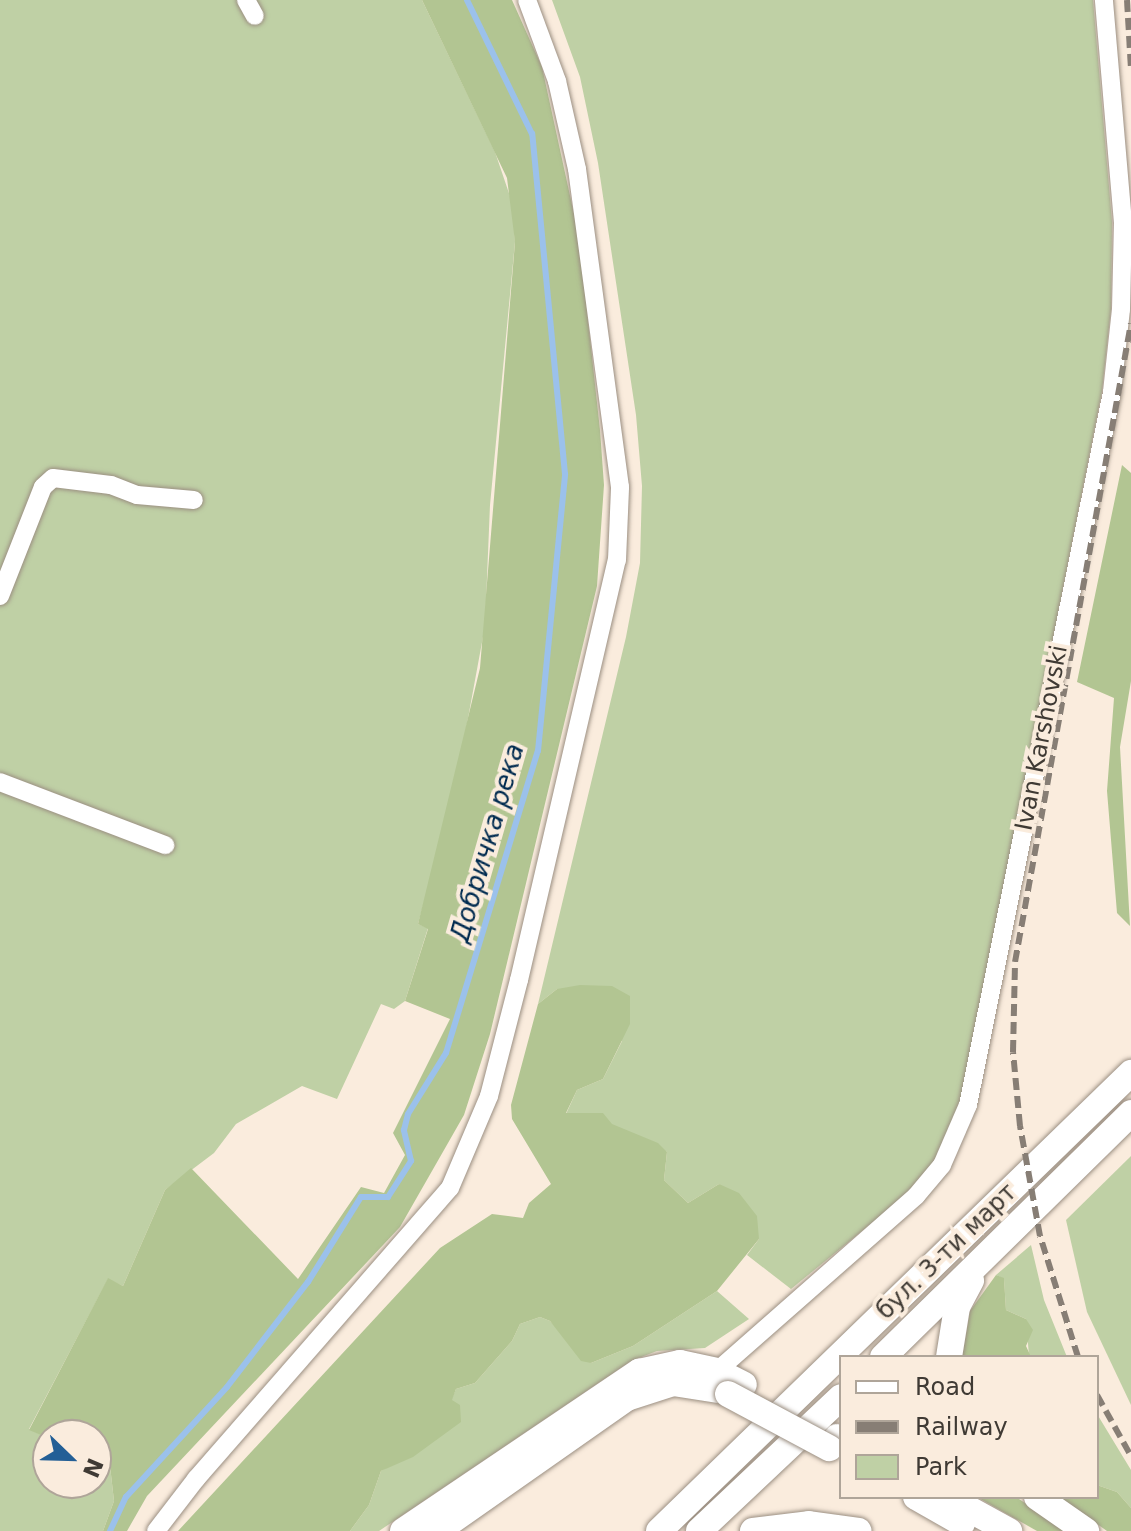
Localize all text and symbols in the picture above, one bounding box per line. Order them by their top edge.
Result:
street label: Ivan Karshovski [1010,643,1074,833]
water label: Добричка река [445,740,531,946]
street label: бул. 3-ти март [871,1178,1023,1326]
legend [839,1355,1099,1499]
text: Road [915,1373,975,1401]
text: Railway [915,1413,1008,1441]
north arrow [32,1419,112,1499]
text: Park [915,1453,967,1481]
text: N [78,1454,108,1481]

